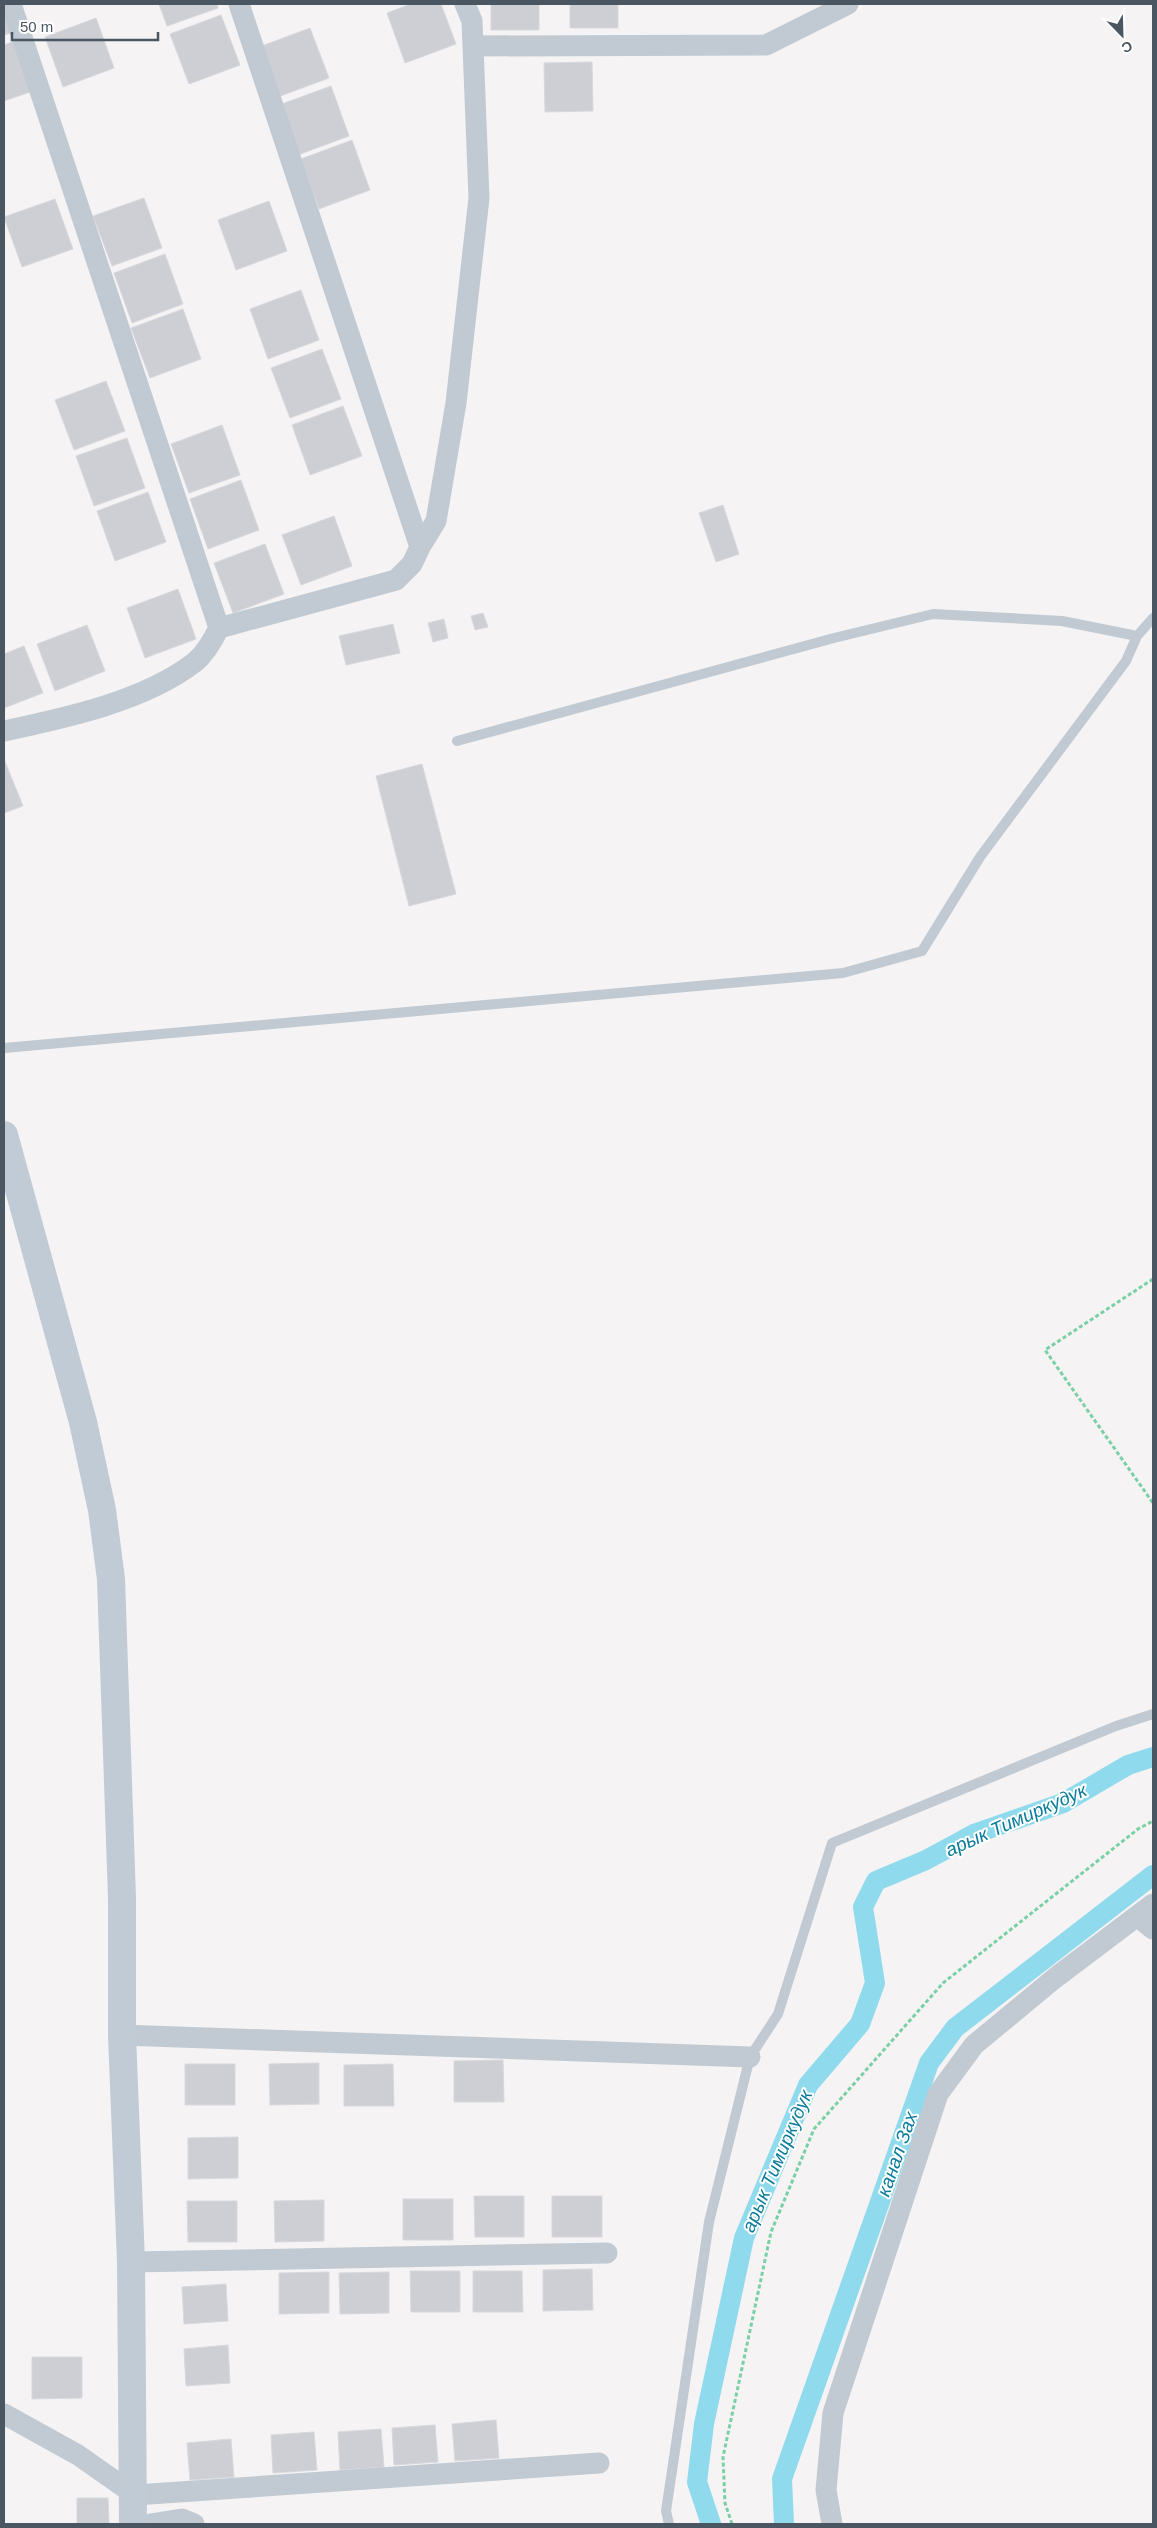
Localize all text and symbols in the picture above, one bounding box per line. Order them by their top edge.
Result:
scale bar [12,10,159,42]
north arrow [1097,10,1147,60]
text: 50 m [20,18,53,35]
text: С [1119,38,1135,56]
water label: арык Тимиркудук [942,1779,1091,1861]
water label: арык Тимиркудук [738,2086,817,2235]
water label: канал Зах [873,2108,922,2199]

